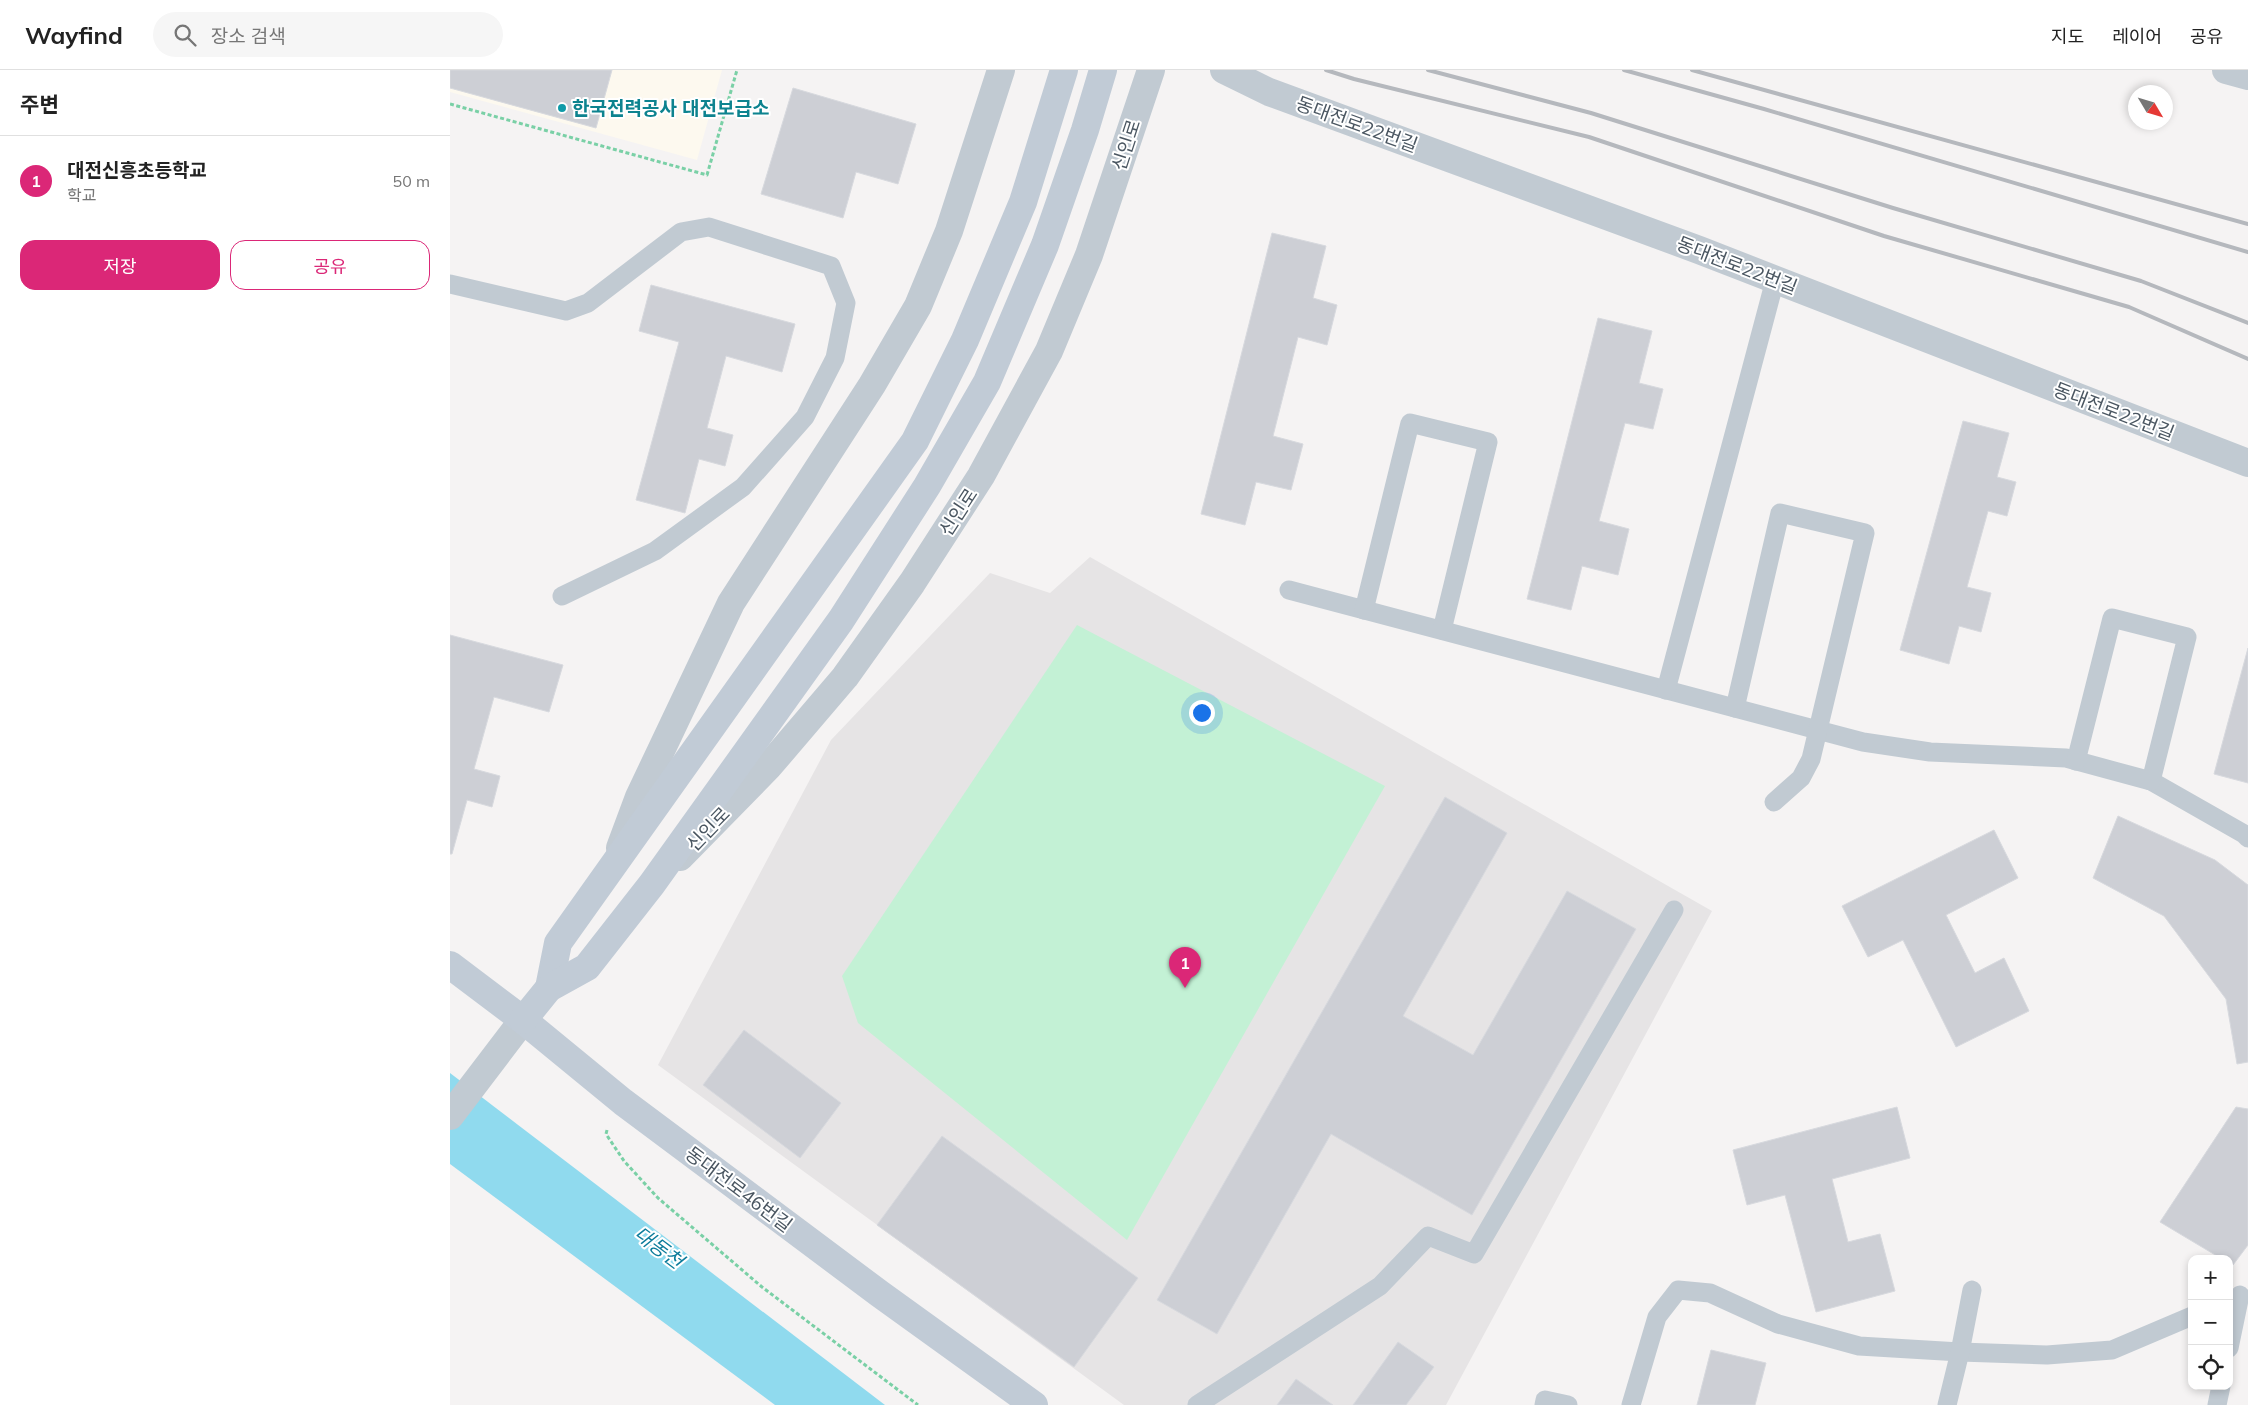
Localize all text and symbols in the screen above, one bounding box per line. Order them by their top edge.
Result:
search box [153,12,503,57]
text: Wayfind [25,20,123,50]
icon: search [171,21,199,49]
text: 장소 검색 [211,24,286,48]
text: 지도 [2051,25,2084,48]
text: 레이어 [2112,25,2162,48]
text: 공유 [2190,25,2223,48]
north arrow [2128,85,2173,130]
text: 주변 [20,91,59,117]
street label: 동대전로22번길 [1293,91,1421,157]
place label: 한국전력공사 대전보급소 [572,96,770,120]
marker: 한국전력공사 대전보급소 [556,102,568,114]
street label: 신인로 [1106,116,1146,174]
text: 대전신흥초등학교 [67,158,207,182]
text: 1 [31,171,41,191]
text: 50 m [393,171,430,191]
text: 학교 [67,185,96,205]
street label: 동대전로22번길 [1673,231,1801,299]
button: 저장 [20,240,220,290]
button: 공유 [230,240,430,290]
street label: 동대전로22번길 [2050,377,2178,445]
street label: 신인로 [934,483,982,541]
your location [1189,700,1215,726]
street label: 신인로 [681,802,735,856]
pin: 1 [1169,947,1201,988]
street label: 동대전로46번길 [681,1141,797,1237]
water label: 대동천 [629,1220,691,1275]
map controls [2188,1255,2233,1390]
button: + [2188,1255,2233,1300]
button: − [2188,1300,2233,1345]
button: locate [2188,1345,2233,1390]

